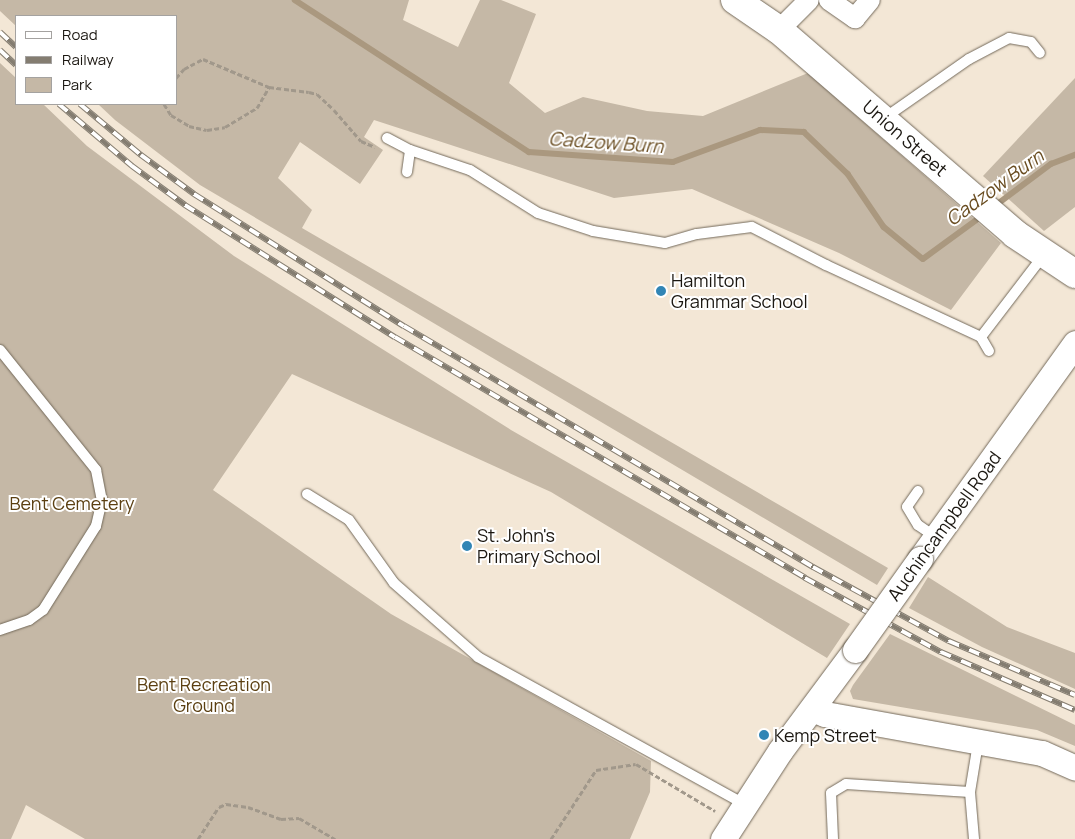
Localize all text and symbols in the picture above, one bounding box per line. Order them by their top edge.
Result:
legend [15,15,178,105]
text: Road [62,24,98,45]
text: Railway [62,49,114,70]
text: Park [62,74,92,95]
street label: Union Street [858,95,952,181]
water label: Cadzow Burn [548,128,664,158]
water label: Cadzow Burn [942,145,1048,231]
place label: Hamilton Grammar School [671,270,808,312]
marker: Hamilton Grammar School [655,285,667,297]
street label: Auchincampbell Road [883,447,1005,605]
park label: Bent Cemetery [10,492,134,514]
place label: St. John's Primary School [477,525,601,568]
marker: St. John's Primary School [461,540,473,552]
park label: Bent Recreation Ground [137,674,271,716]
place label: Kemp Street [774,724,877,746]
marker: Kemp Street [758,729,770,741]

